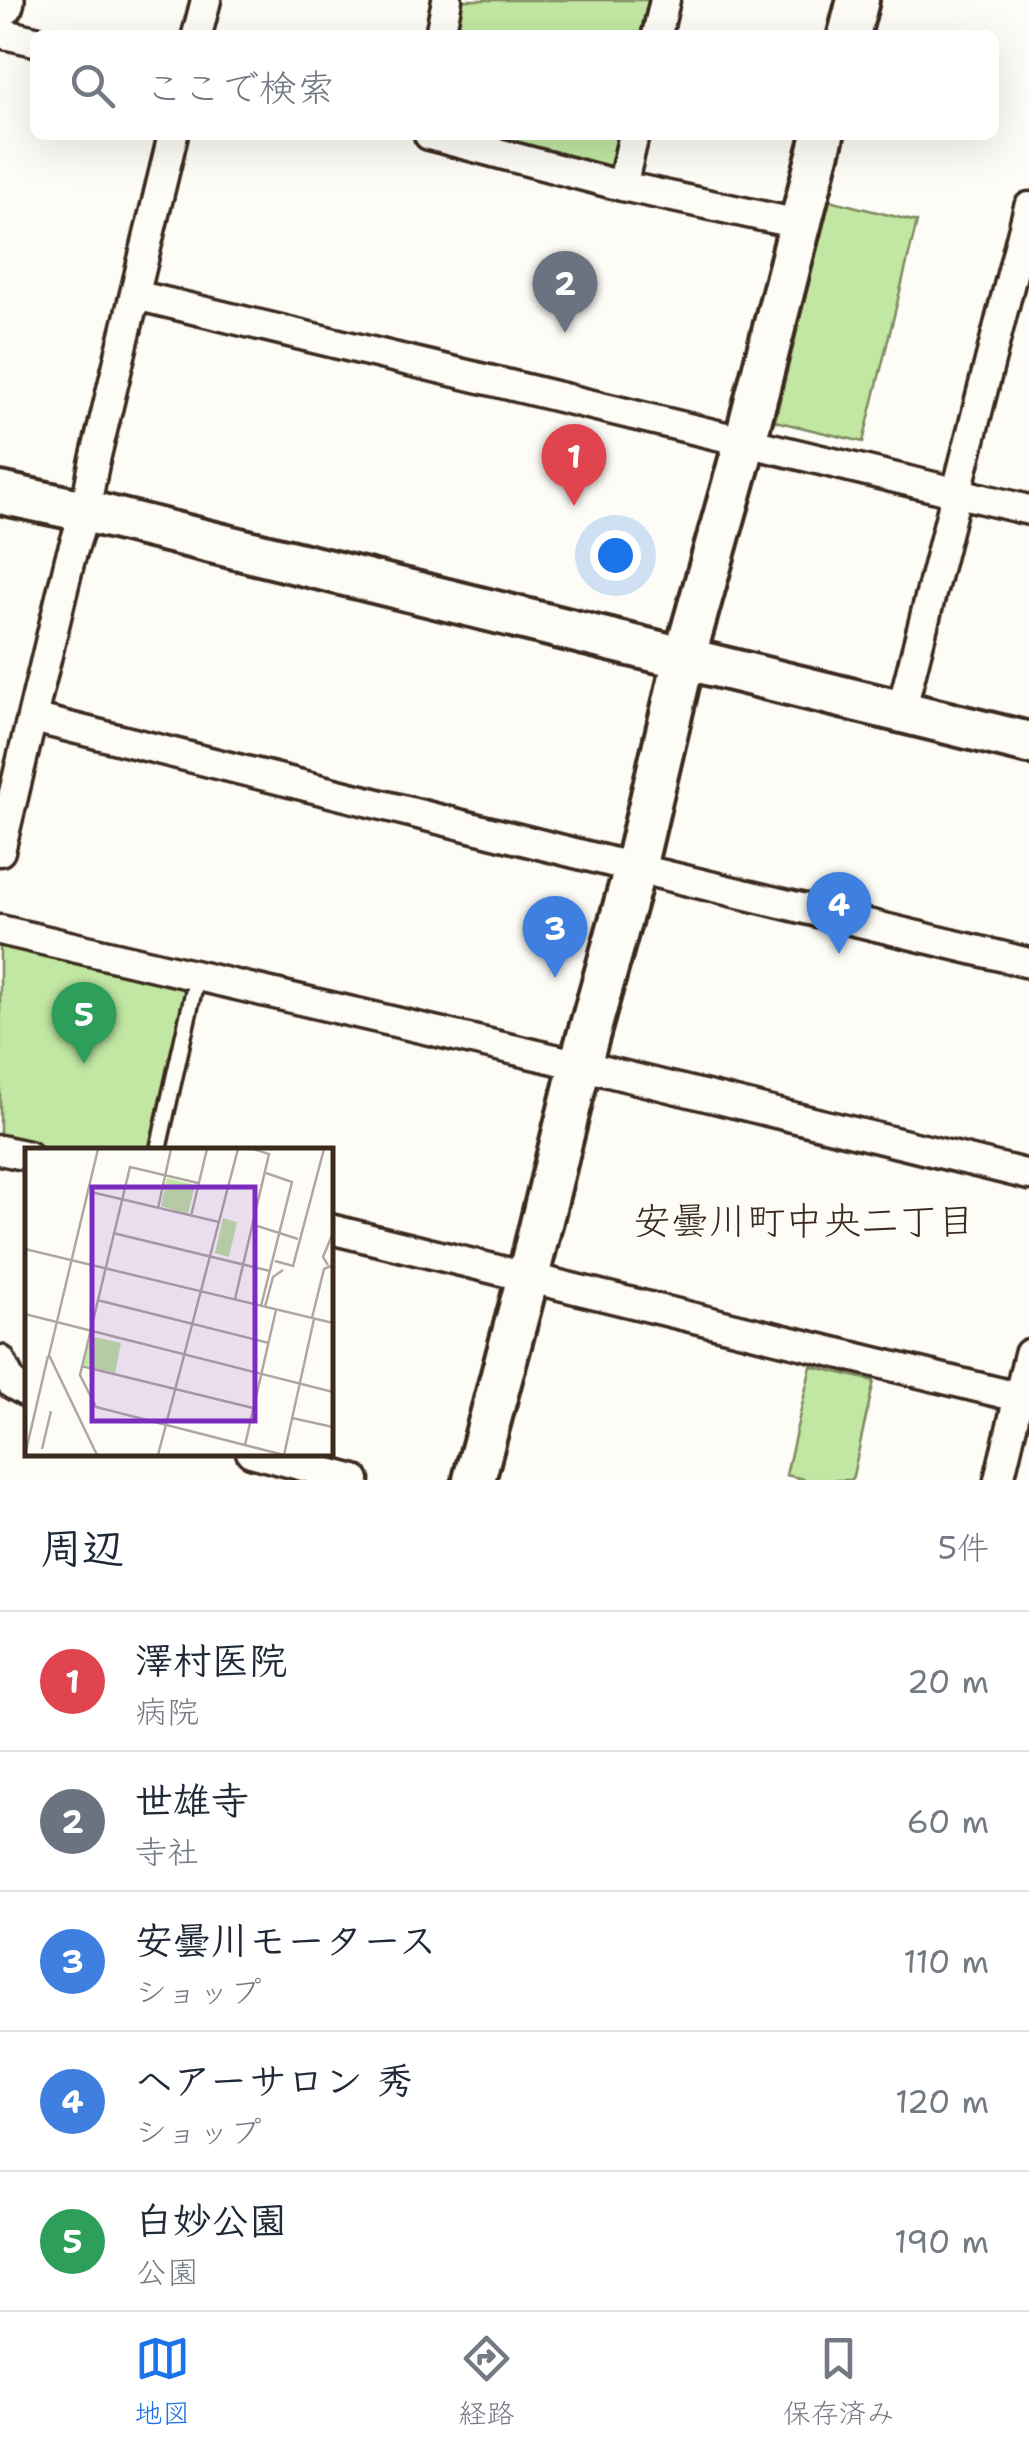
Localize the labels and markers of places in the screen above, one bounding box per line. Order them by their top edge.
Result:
pin: 2 [532,250,598,333]
pin: 1 [542,424,606,506]
pin: 4 [806,872,872,954]
pin: 3 [522,896,588,978]
pin: 5 [52,982,116,1064]

